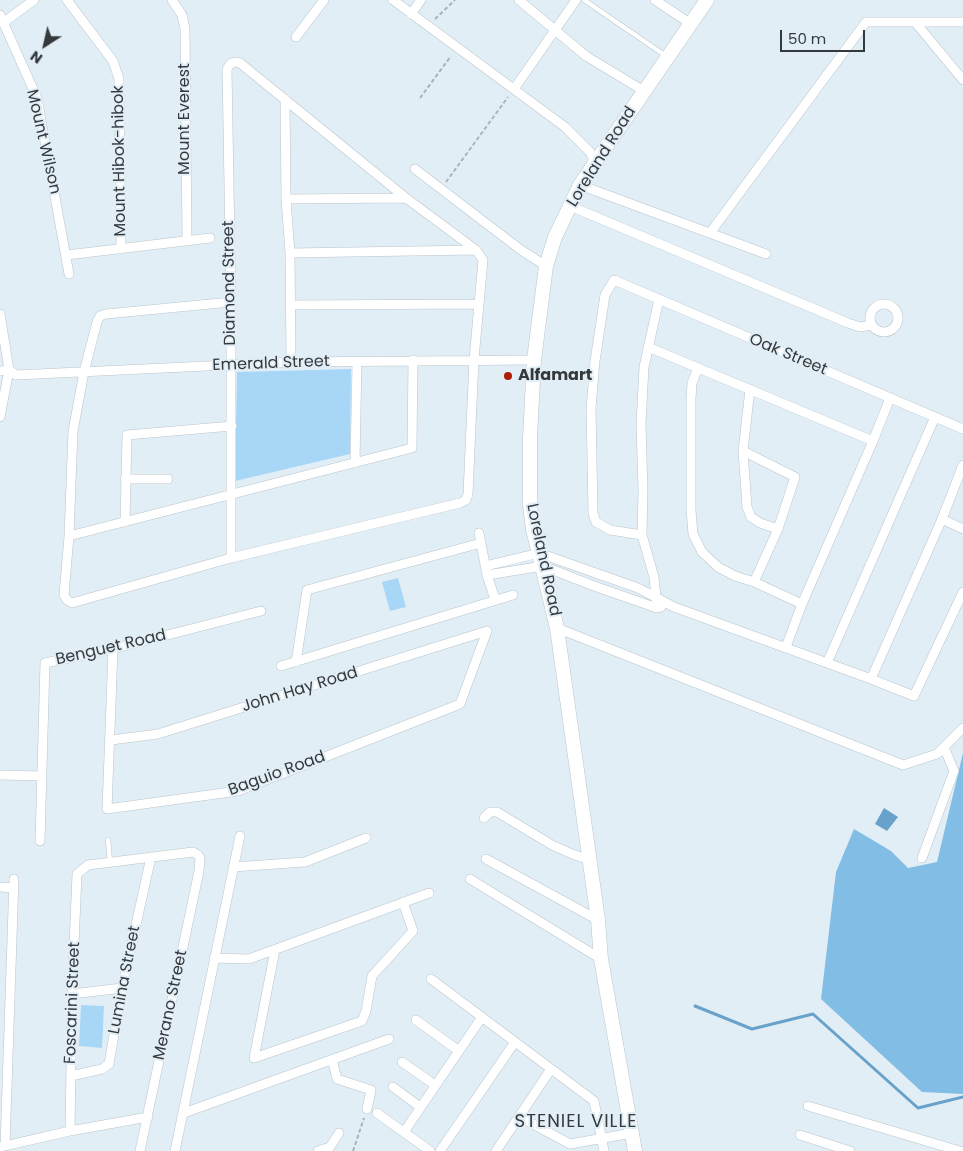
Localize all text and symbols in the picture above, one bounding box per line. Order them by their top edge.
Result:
north arrow [20,20,70,70]
scale bar [783,20,868,52]
text: 50 m [788,28,826,49]
text: N [26,46,46,68]
street label: Mount Everest [175,63,195,175]
street label: Mount Hibok-hibok [109,85,131,237]
street label: Mount Wilson [22,88,64,196]
street label: Loreland Road [563,103,641,211]
street label: Diamond Street [219,220,241,346]
street label: Oak Street [746,330,830,380]
street label: Emerald Street [212,352,330,376]
place label: Alfamart [518,366,592,386]
marker: Alfamart [502,370,514,382]
street label: Loreland Road [522,502,564,618]
street label: Benguet Road [54,626,168,670]
street label: John Hay Road [240,663,360,717]
street label: Baguio Road [226,748,328,800]
street label: Lumina Street [105,924,145,1036]
street label: Foscarini Street [61,942,85,1064]
street label: Merano Street [150,948,192,1062]
district label: STENIEL VILLE [513,1111,639,1133]

